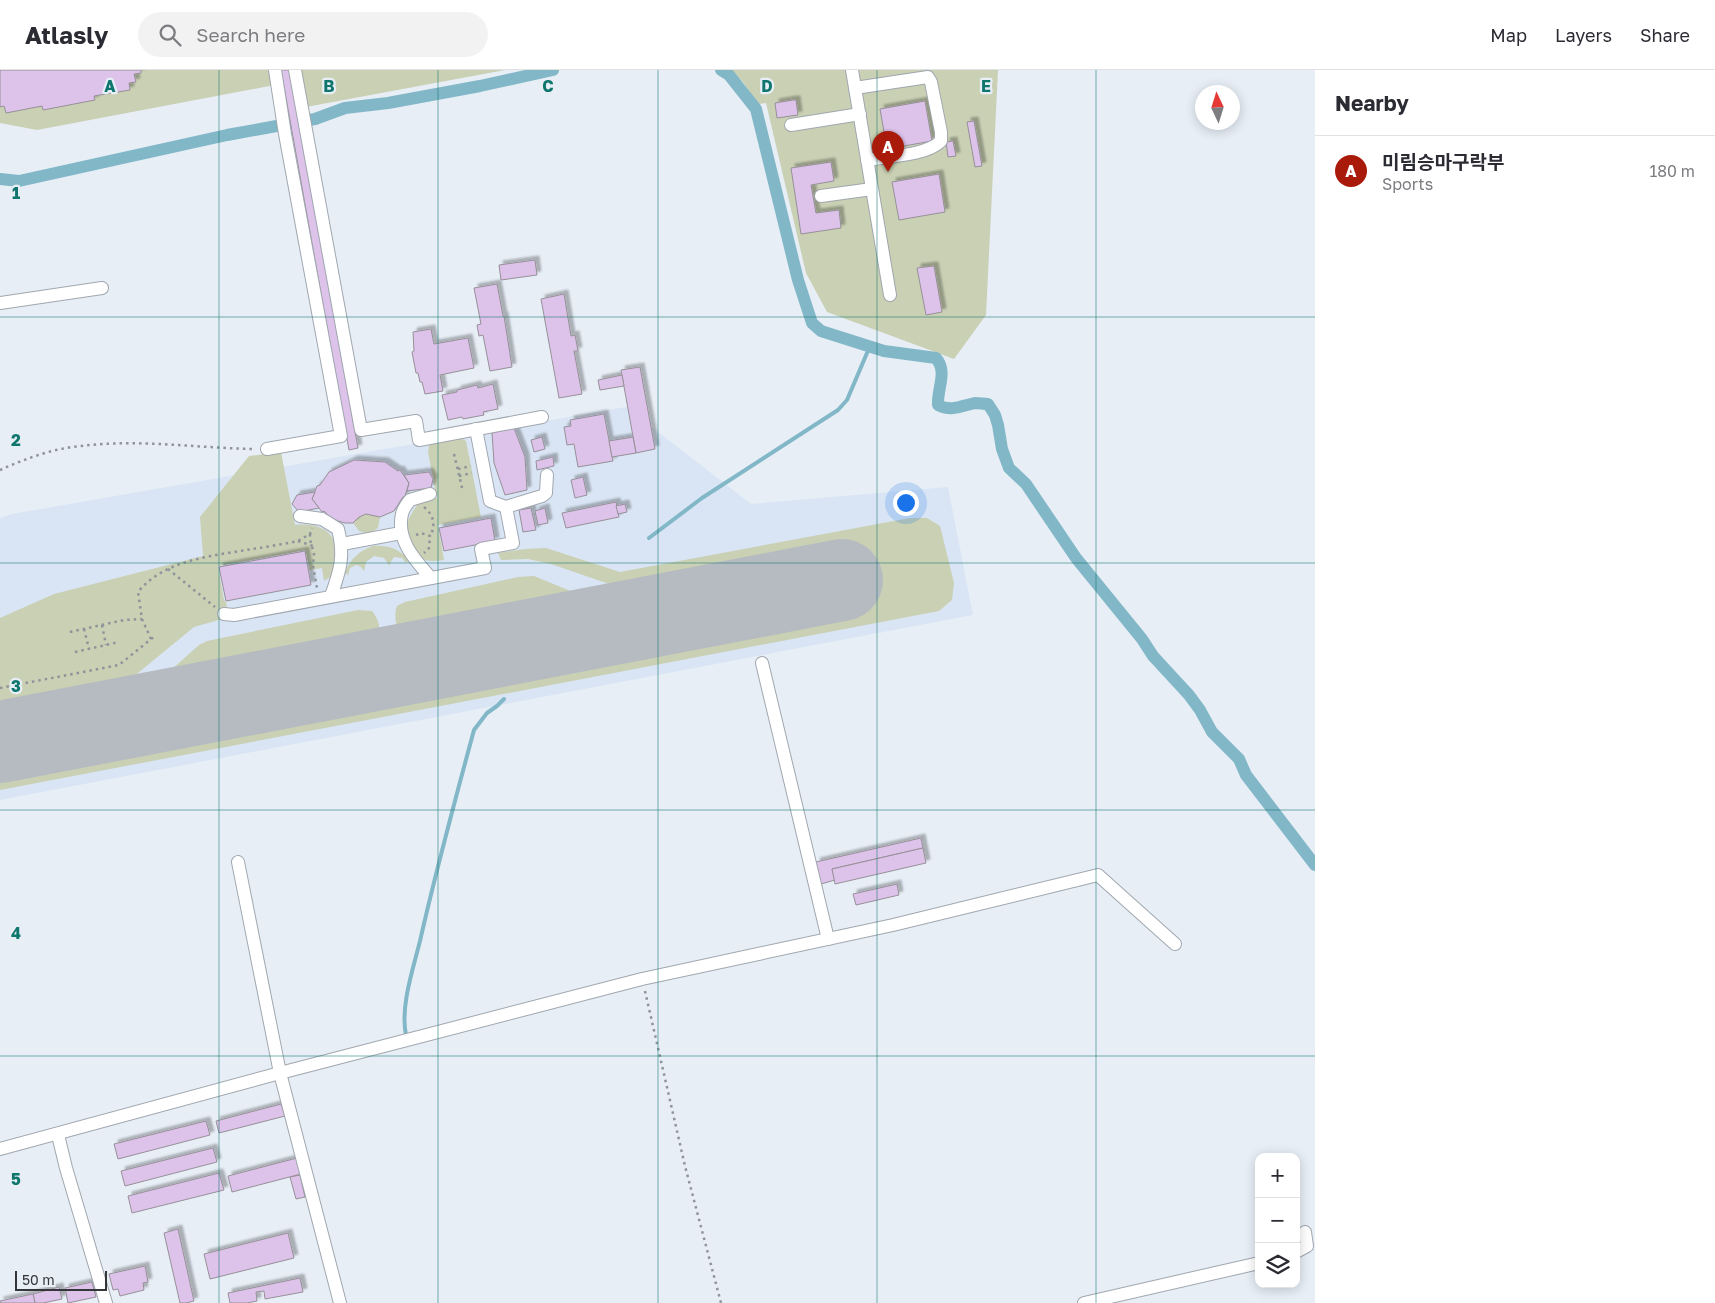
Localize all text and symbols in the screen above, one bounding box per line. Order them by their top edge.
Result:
search box [138,12,488,57]
text: Atlasly [25,20,108,49]
icon: search [156,21,184,49]
text: Search here [196,23,305,46]
text: Map [1490,24,1527,46]
text: Layers [1555,24,1612,46]
text: Share [1640,24,1690,46]
text: A [104,76,116,96]
text: B [323,76,335,96]
text: C [542,76,554,96]
text: D [761,76,773,96]
text: E [981,76,991,96]
north arrow [1195,85,1240,130]
text: Nearby [1335,90,1409,116]
pin: A [872,131,904,172]
text: 미림승마구락부 [1382,150,1504,173]
text: A [1345,161,1357,181]
text: 180 m [1649,161,1695,181]
text: Sports [1382,174,1433,194]
text: 1 [12,183,20,203]
text: 2 [11,430,21,450]
your location [893,490,919,516]
text: 3 [11,676,21,696]
text: 4 [11,923,21,943]
map controls [1255,1153,1300,1288]
button: + [1255,1153,1300,1198]
text: 5 [11,1169,21,1189]
button: − [1255,1198,1300,1243]
button: layers [1255,1243,1300,1288]
scale bar [15,1268,108,1291]
text: 50 m [22,1271,55,1288]

